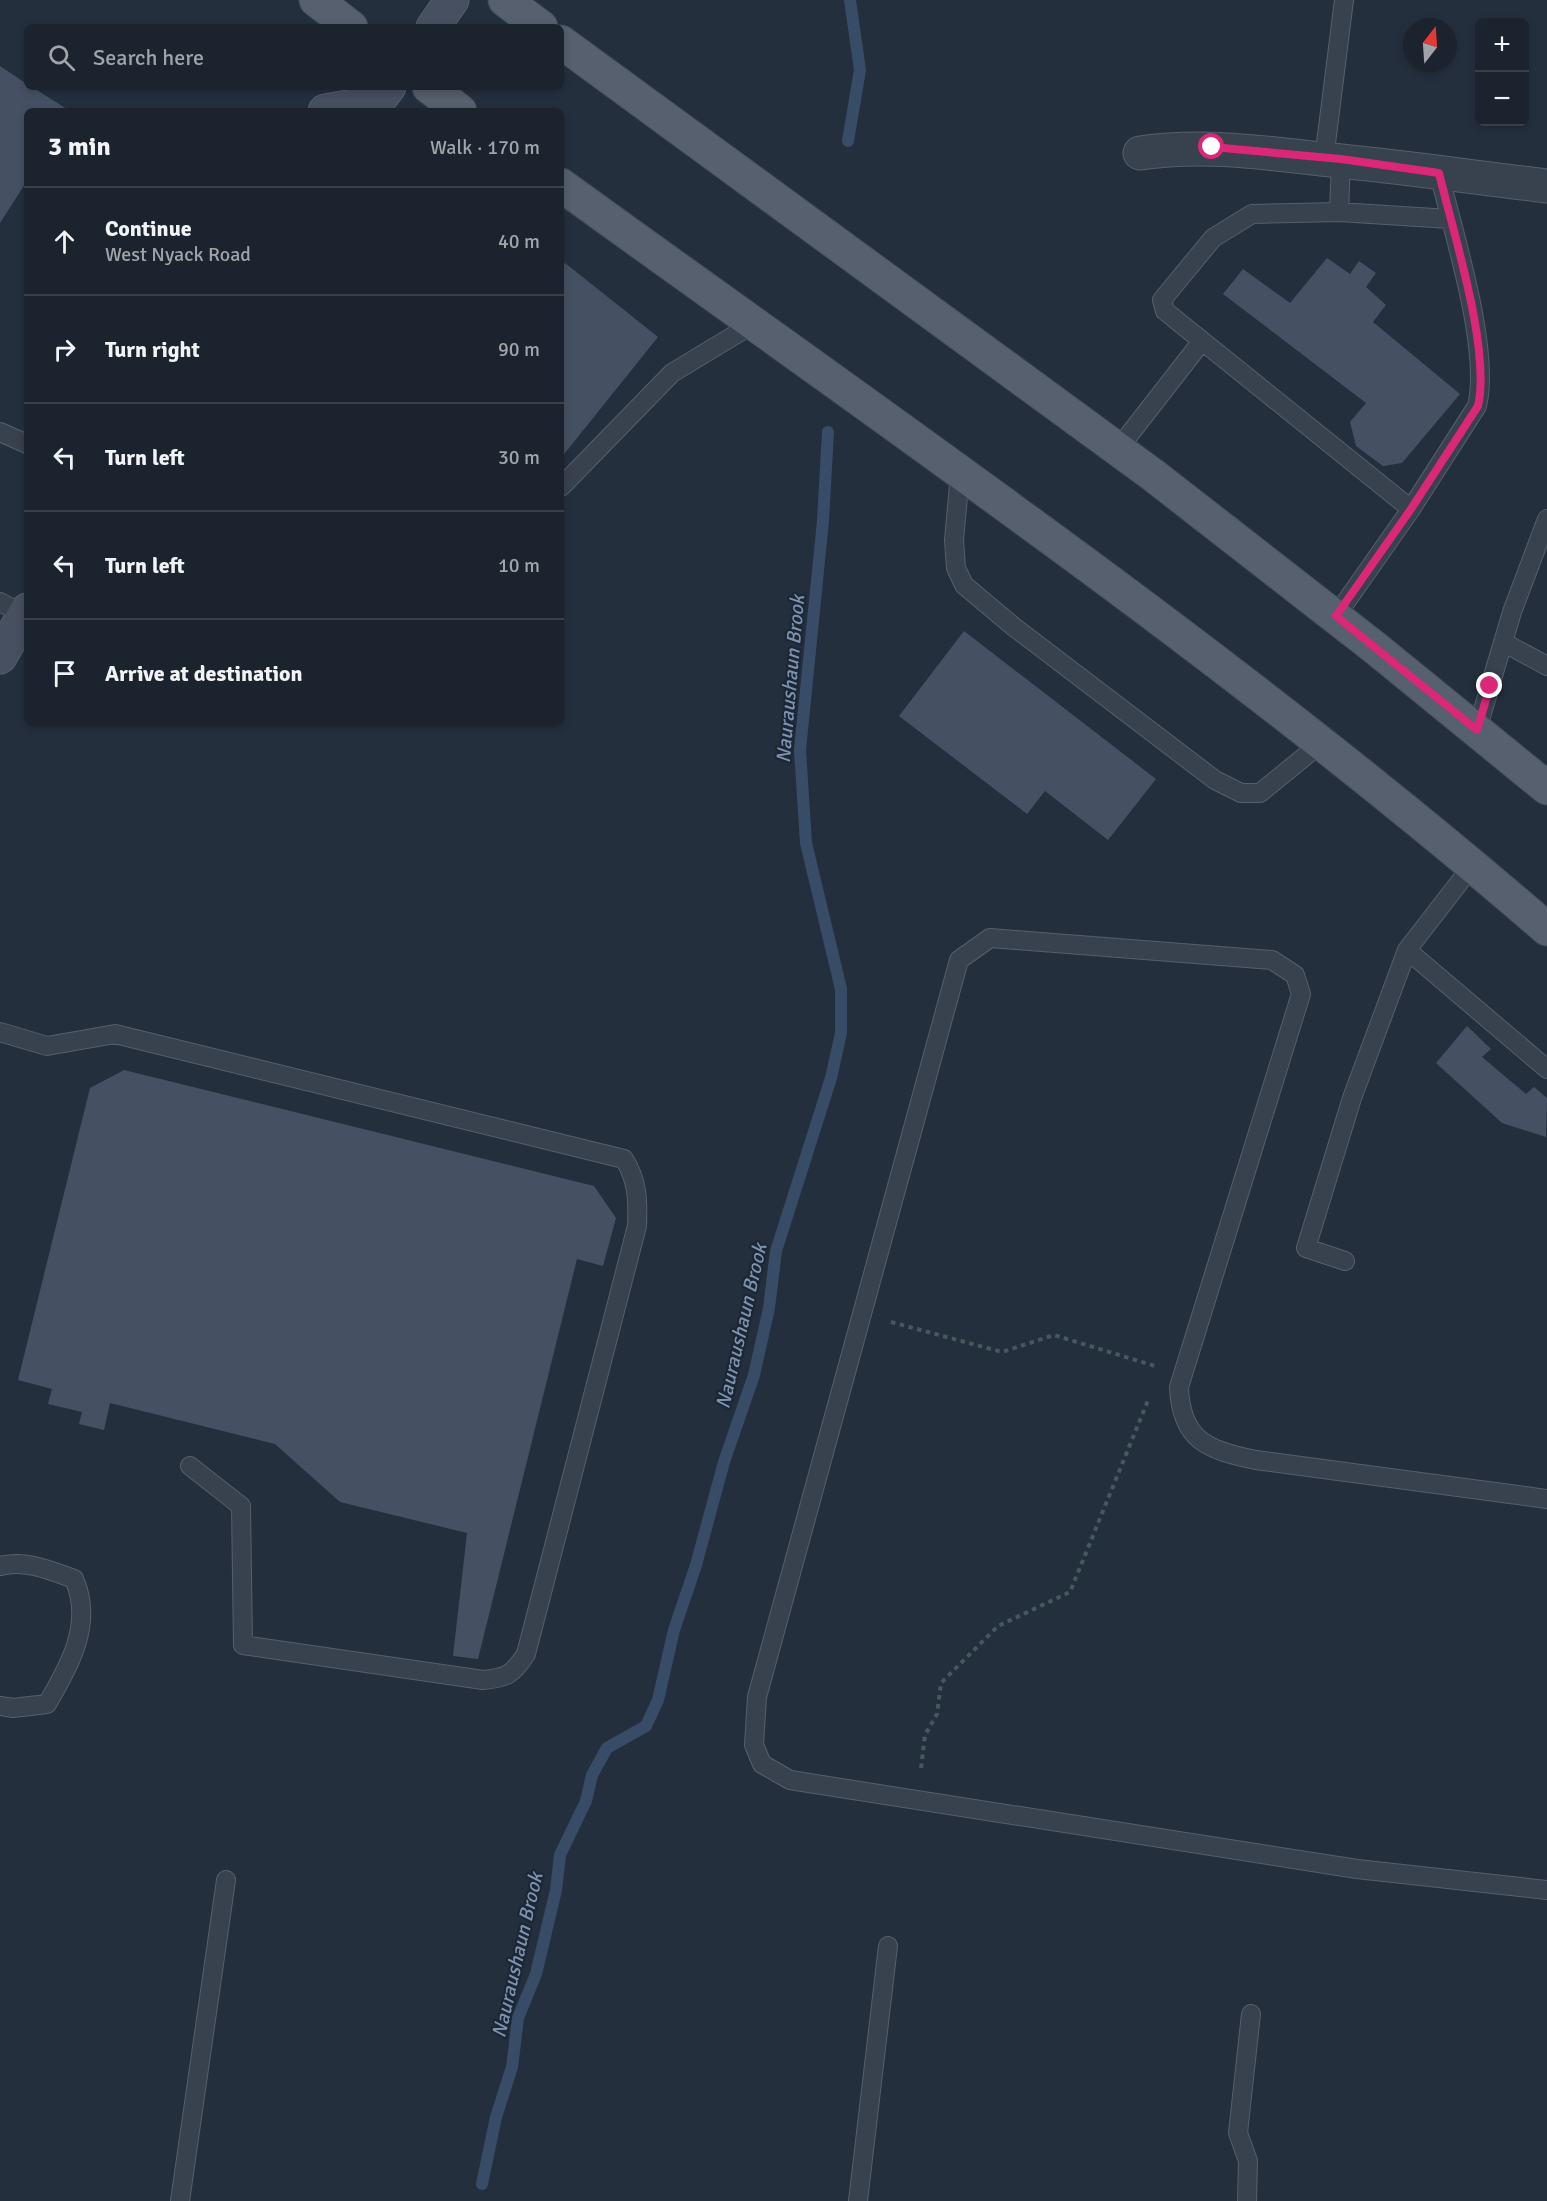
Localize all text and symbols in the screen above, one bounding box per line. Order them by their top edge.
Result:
north arrow [1403,18,1457,72]
map controls [1475,18,1529,126]
button: + [1475,18,1529,72]
search box [24,24,564,90]
icon: search [45,41,78,74]
text: Search here [93,44,204,71]
button: − [1475,72,1529,126]
text: 3 min [48,131,111,163]
route start [1198,133,1224,159]
text: Walk · 170 m [430,135,540,160]
text: Continue [105,215,192,242]
icon: ahead [48,225,81,258]
text: 40 m [498,229,540,254]
text: West Nyack Road [105,242,251,267]
icon: right [48,333,81,366]
text: Turn right [105,336,200,363]
text: 90 m [498,337,540,362]
icon: left [48,441,81,474]
text: Turn left [105,444,185,471]
text: 30 m [498,445,540,470]
icon: left [48,549,81,582]
text: Turn left [105,552,185,579]
text: 10 m [498,553,540,578]
water label: Nauraushaun Brook [771,592,810,764]
icon: arrive [48,657,81,690]
text: Arrive at destination [105,660,302,687]
route end [1476,672,1502,698]
water label: Nauraushaun Brook [710,1239,773,1411]
water label: Nauraushaun Brook [486,1868,549,2040]

